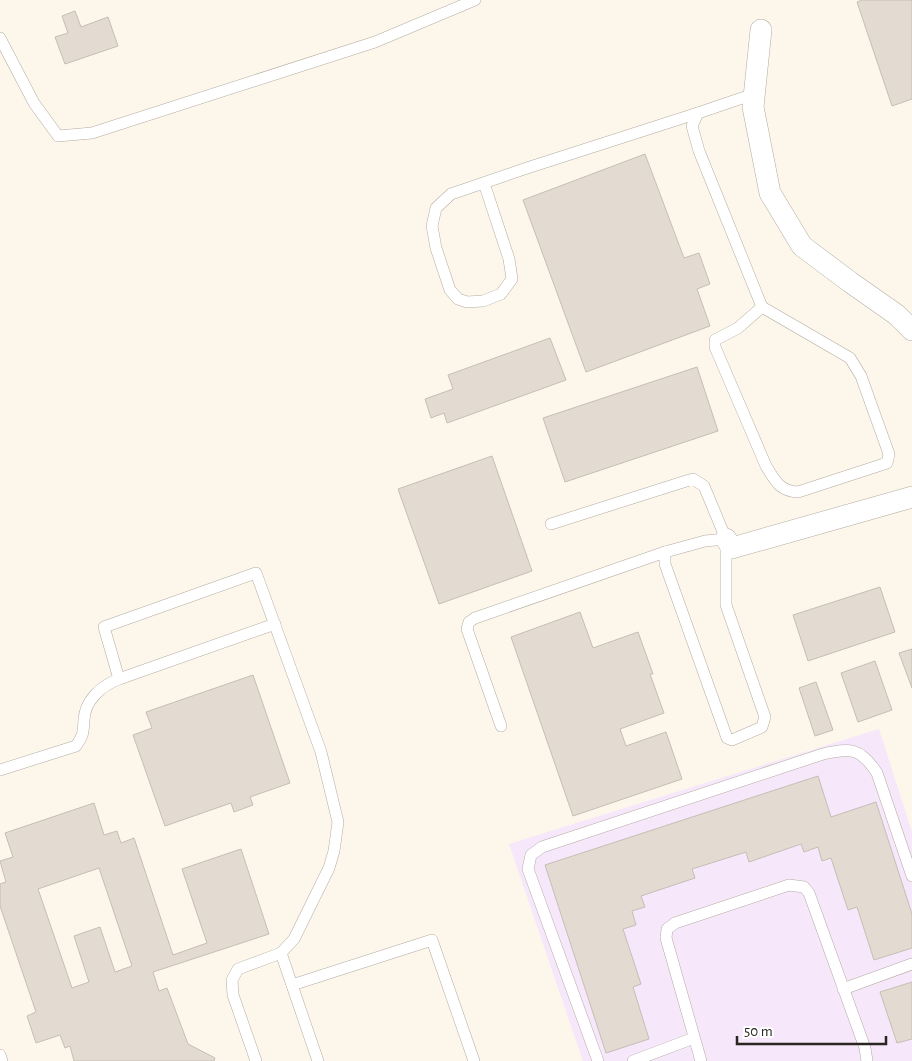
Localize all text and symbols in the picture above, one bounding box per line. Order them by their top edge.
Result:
scale bar [737,1014,886,1046]
text: 50 m [744,1024,773,1039]

